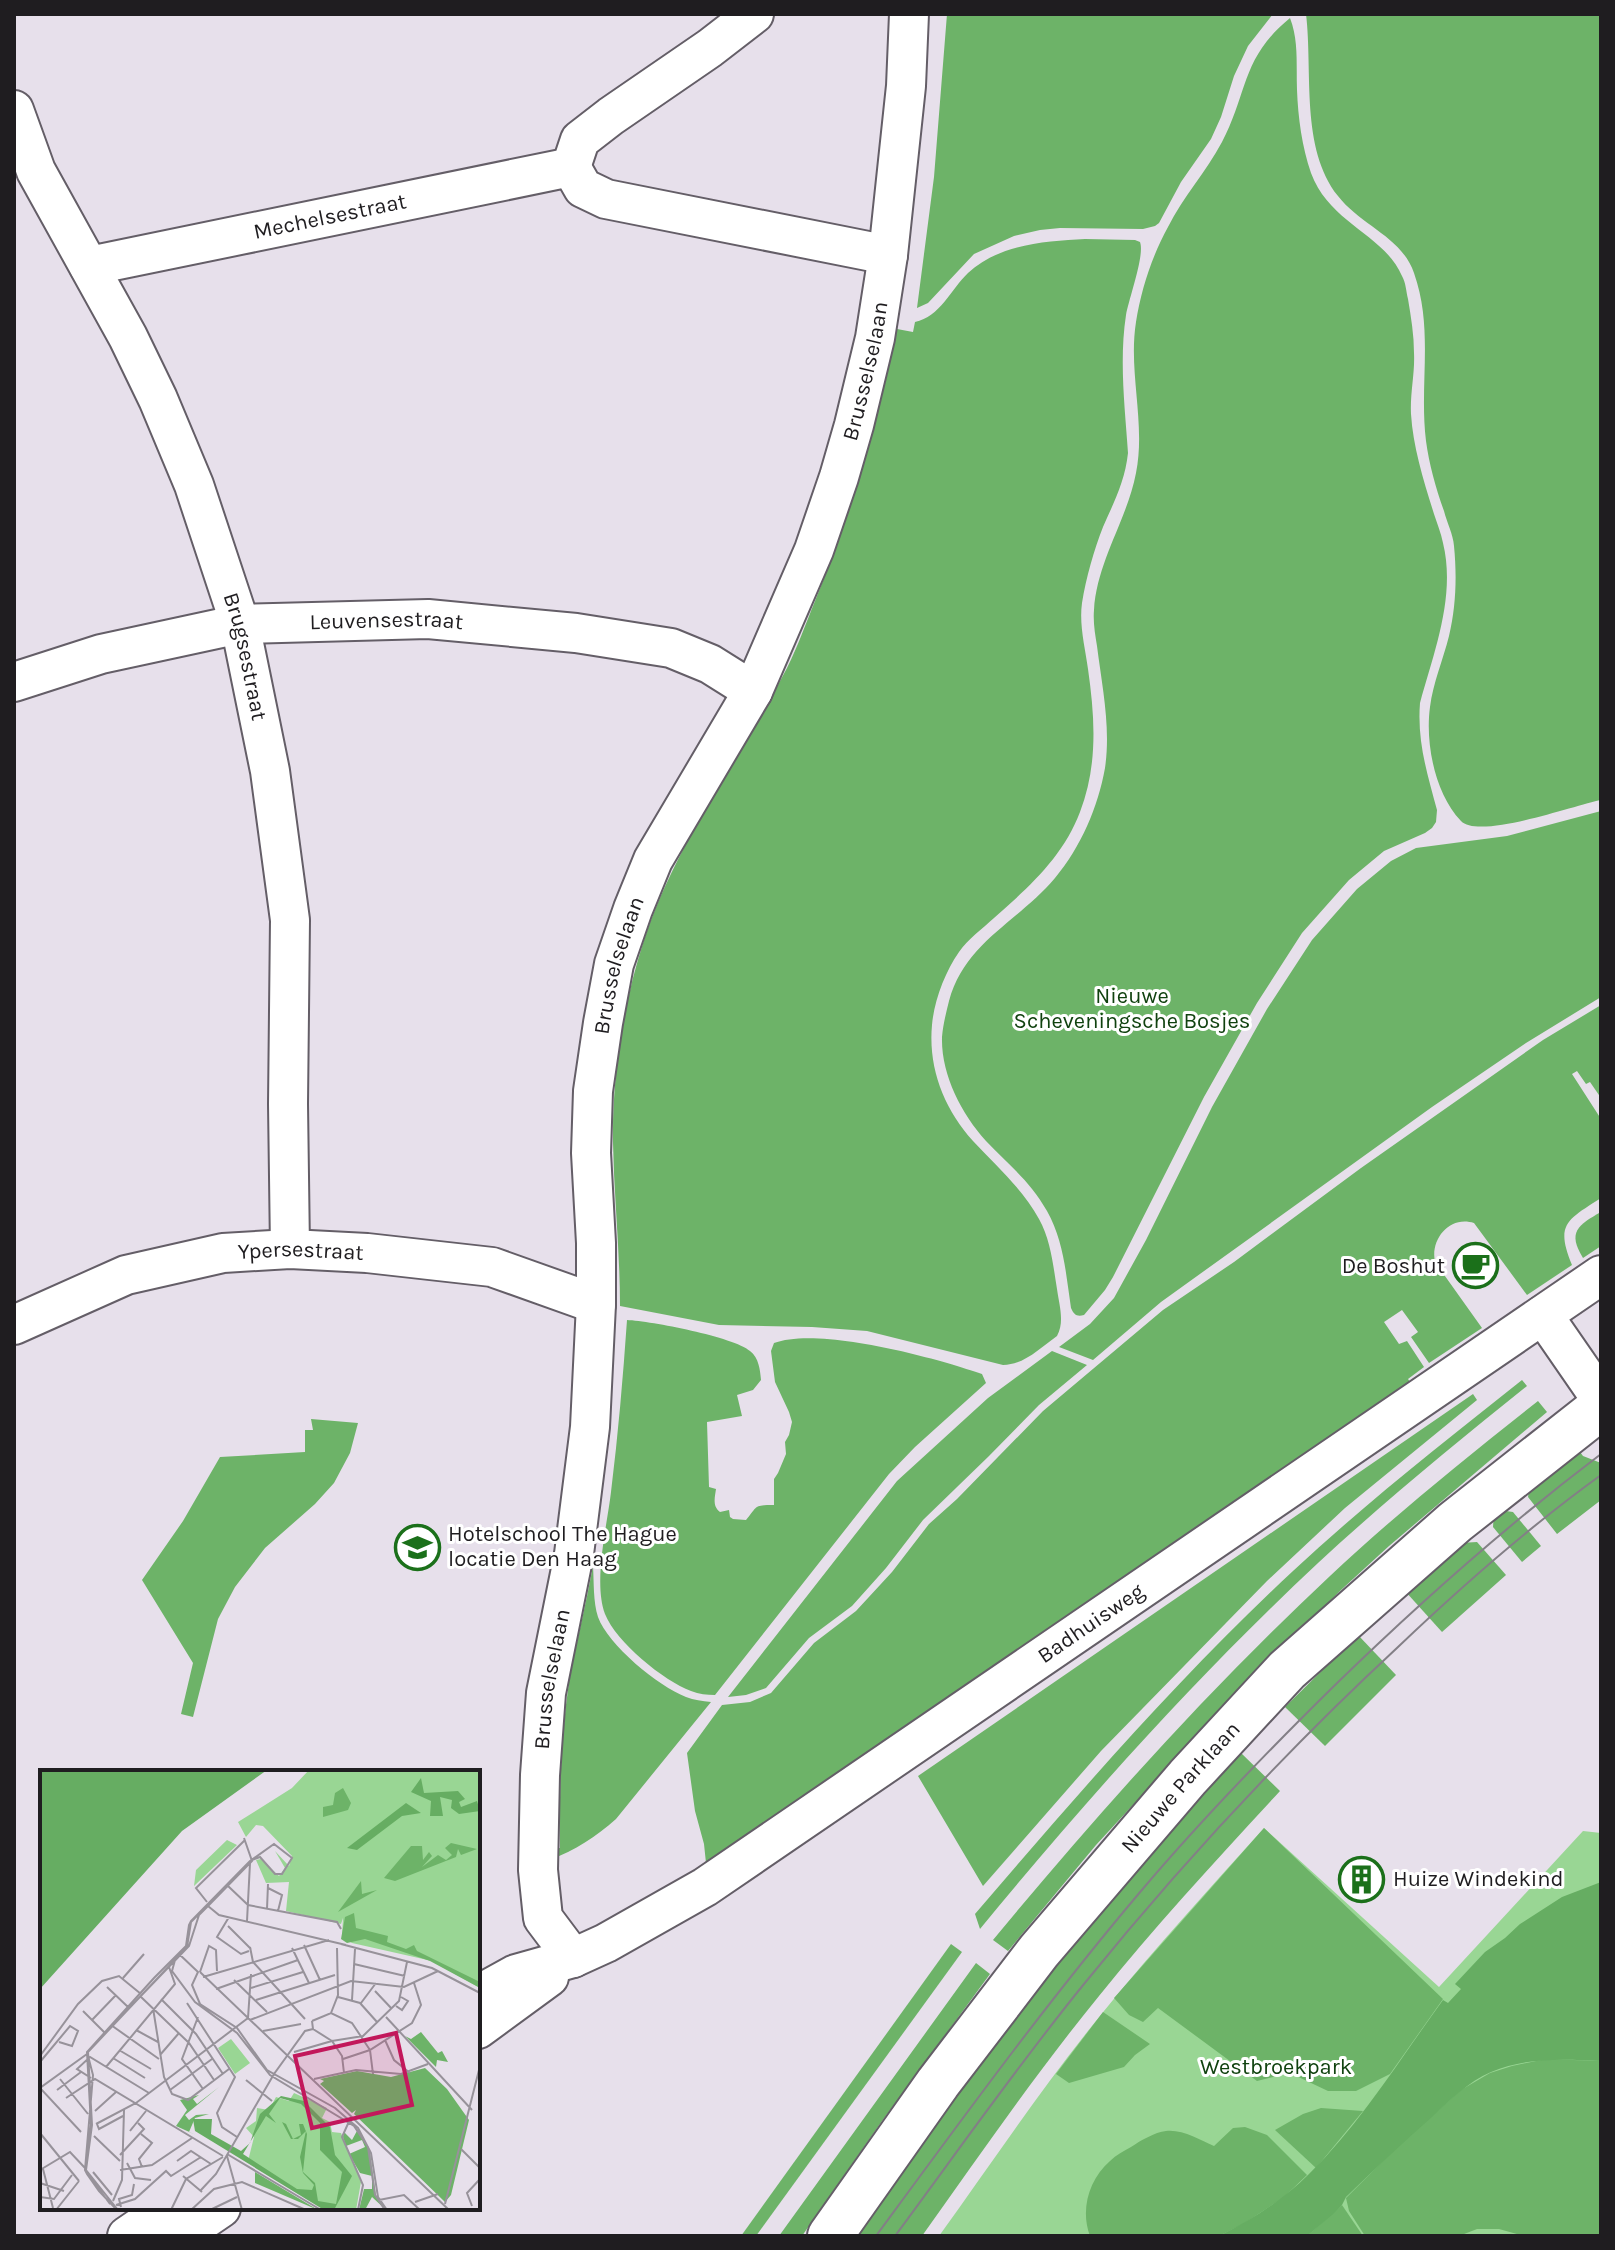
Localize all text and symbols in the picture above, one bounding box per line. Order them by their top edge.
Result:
street label: Mechelsestraat [251,188,409,245]
street label: Brusselselaan [837,300,894,444]
street label: Brugsestraat [217,589,272,723]
street label: Leuvensestraat [309,606,464,635]
street label: Brusselselaan [588,892,650,1036]
park label: Nieuwe Scheveningsche Bosjes [1014,983,1250,1034]
street label: Ypersestraat [237,1236,364,1266]
cafe icon: De Boshut [1452,1242,1500,1290]
place label: De Boshut [1342,1253,1445,1279]
place label: Hotelschool The Hague locatie Den Haag [448,1521,677,1572]
school or university icon: Hotelschool The Hague locatie Den Haag [393,1523,441,1571]
street label: Badhuisweg [1033,1578,1150,1669]
street label: Brusselselaan [529,1607,576,1750]
street label: Nieuwe Parklaan [1116,1716,1246,1858]
inset map [40,1770,480,2210]
building icon: Huize Windekind [1338,1855,1386,1903]
place label: Huize Windekind [1393,1866,1564,1892]
park label: Westbroekpark [1200,2054,1352,2080]

